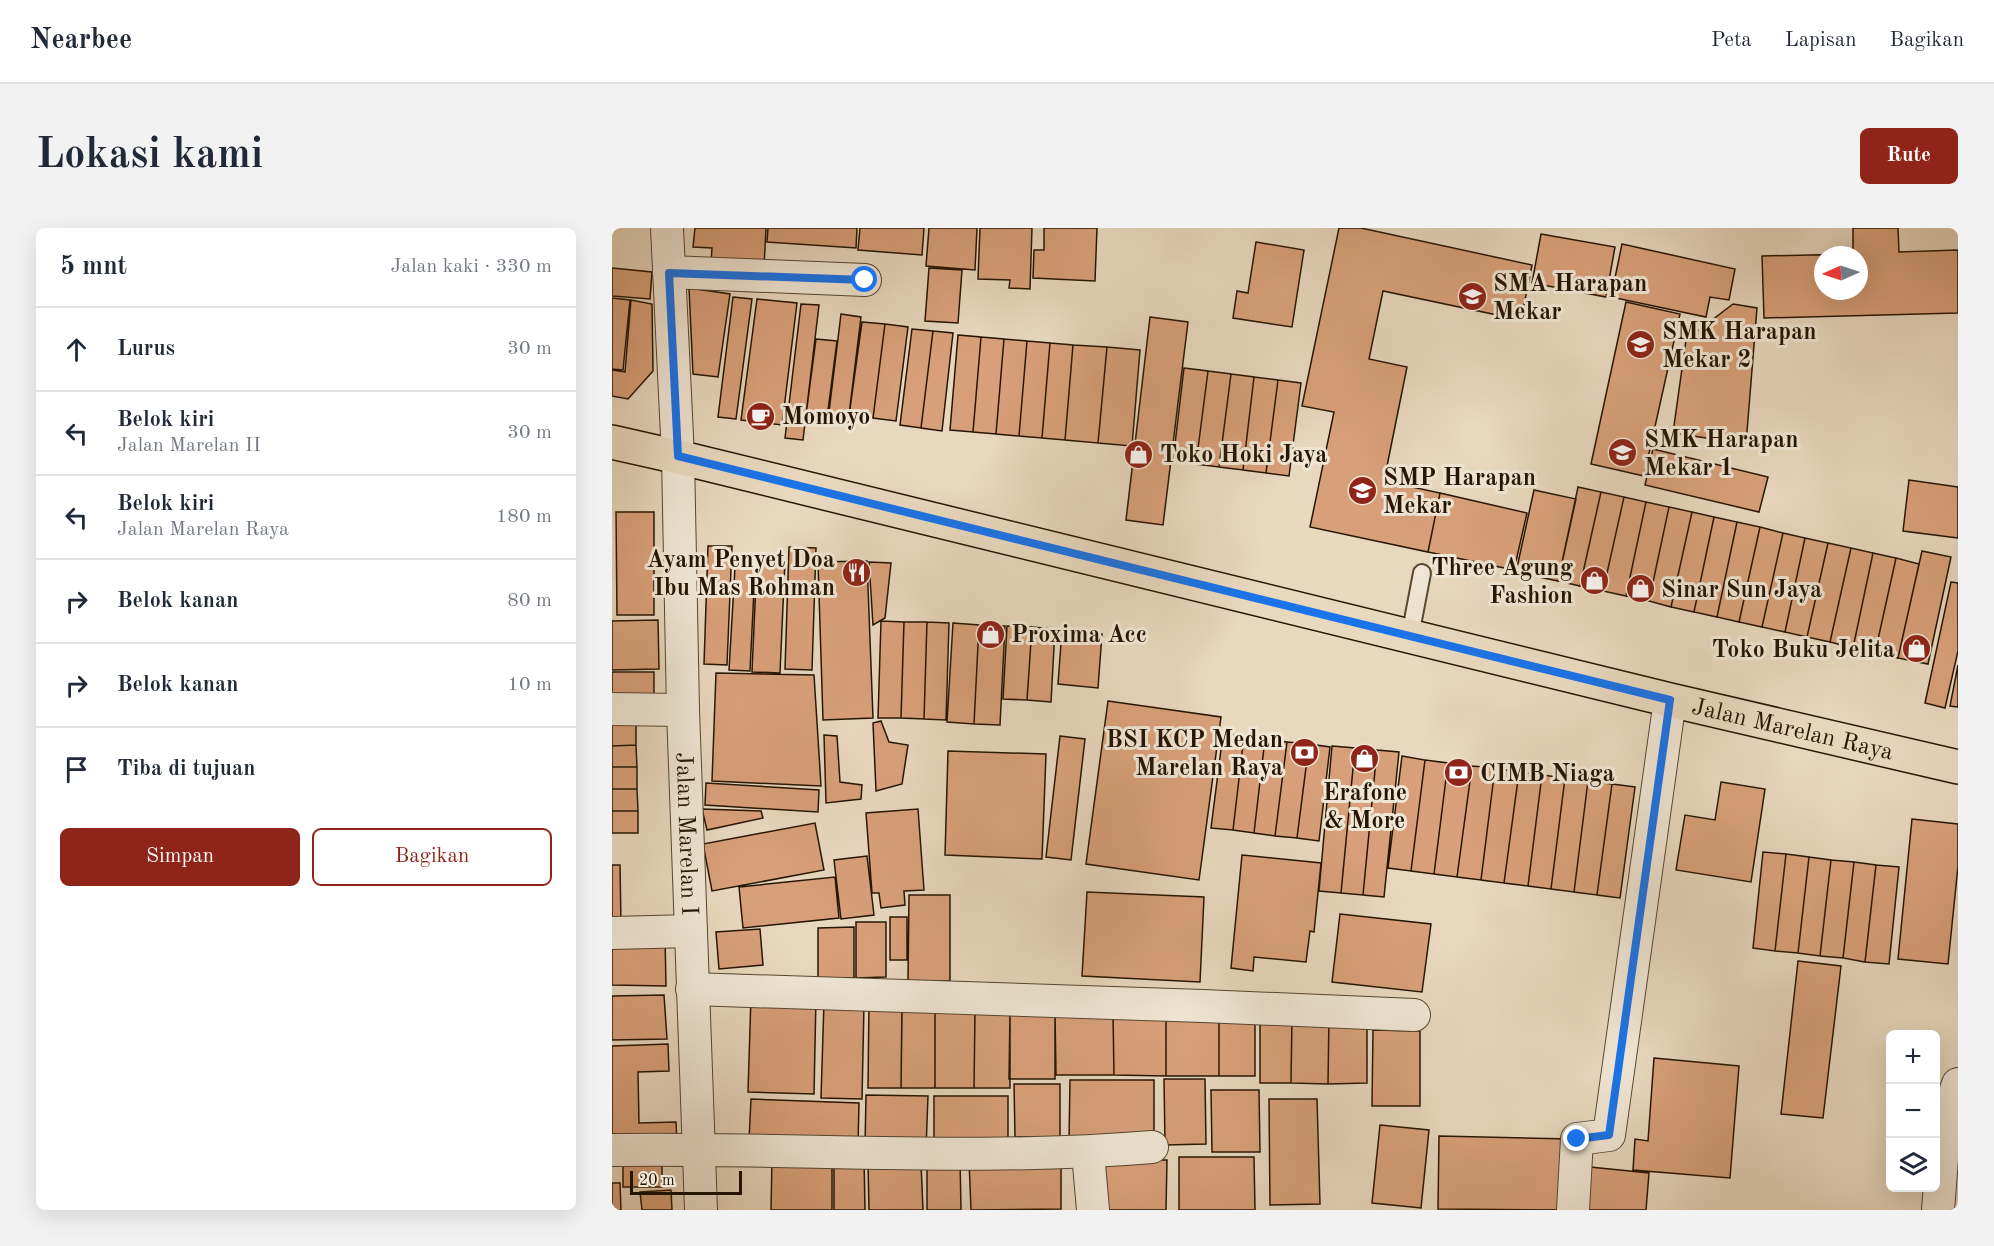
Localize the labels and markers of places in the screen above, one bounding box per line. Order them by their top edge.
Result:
place label: SMA Harapan Mekar [1493,273,1647,325]
school or university icon: SMA Harapan Mekar [1456,281,1488,313]
place label: SMK Harapan Mekar 2 [1662,321,1817,373]
school or university icon: SMK Harapan Mekar 2 [1625,329,1657,361]
cafe icon: Momoyo [745,400,777,432]
place label: Momoyo [782,406,870,430]
place label: SMK Harapan Mekar 1 [1644,429,1799,481]
school or university icon: SMK Harapan Mekar 1 [1607,437,1639,469]
shop icon: Toko Hoki Jaya [1123,438,1155,470]
place label: Toko Hoki Jaya [1160,444,1327,468]
place label: SMP Harapan Mekar [1383,467,1536,519]
school or university icon: SMP Harapan Mekar [1346,475,1378,507]
place label: Ayam Penyet Doa Ibu Mas Rohman [647,549,835,601]
restaurant icon: Ayam Penyet Doa Ibu Mas Rohman [840,557,872,589]
place label: Three Agung Fashion [1431,557,1574,609]
shop icon: Three Agung Fashion [1578,565,1610,597]
shop icon: Sinar Sun Jaya [1624,573,1656,605]
place label: Sinar Sun Jaya [1661,579,1822,603]
shop icon: Proxima Acc [974,618,1006,650]
place label: Proxima Acc [1011,624,1147,648]
shop icon: Toko Buku Jelita [1900,633,1932,665]
place label: Toko Buku Jelita [1712,639,1895,663]
place label: BSI KCP Medan Marelan Raya [1106,729,1283,781]
bank icon: BSI KCP Medan Marelan Raya [1288,737,1320,769]
shop icon: Erafone & More [1349,743,1381,775]
bank icon: CIMB Niaga [1443,757,1475,789]
place label: CIMB Niaga [1480,763,1615,787]
place label: Erafone & More [1323,782,1407,834]

